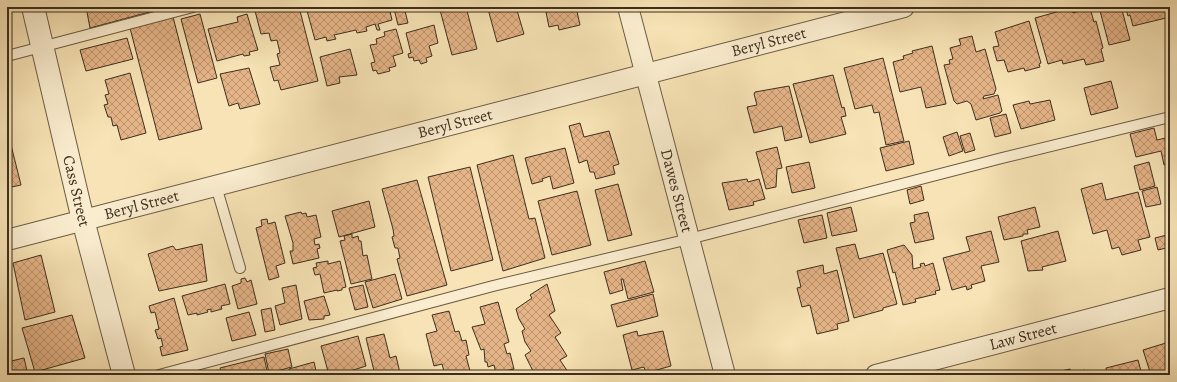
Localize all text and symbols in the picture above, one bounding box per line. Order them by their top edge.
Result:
street label: Beryl Street [729,22,809,62]
street label: Beryl Street [415,103,495,144]
street label: Dawes Street [655,147,698,235]
street label: Cass Street [57,153,95,229]
street label: Beryl Street [102,185,181,225]
street label: Law Street [987,317,1059,356]

